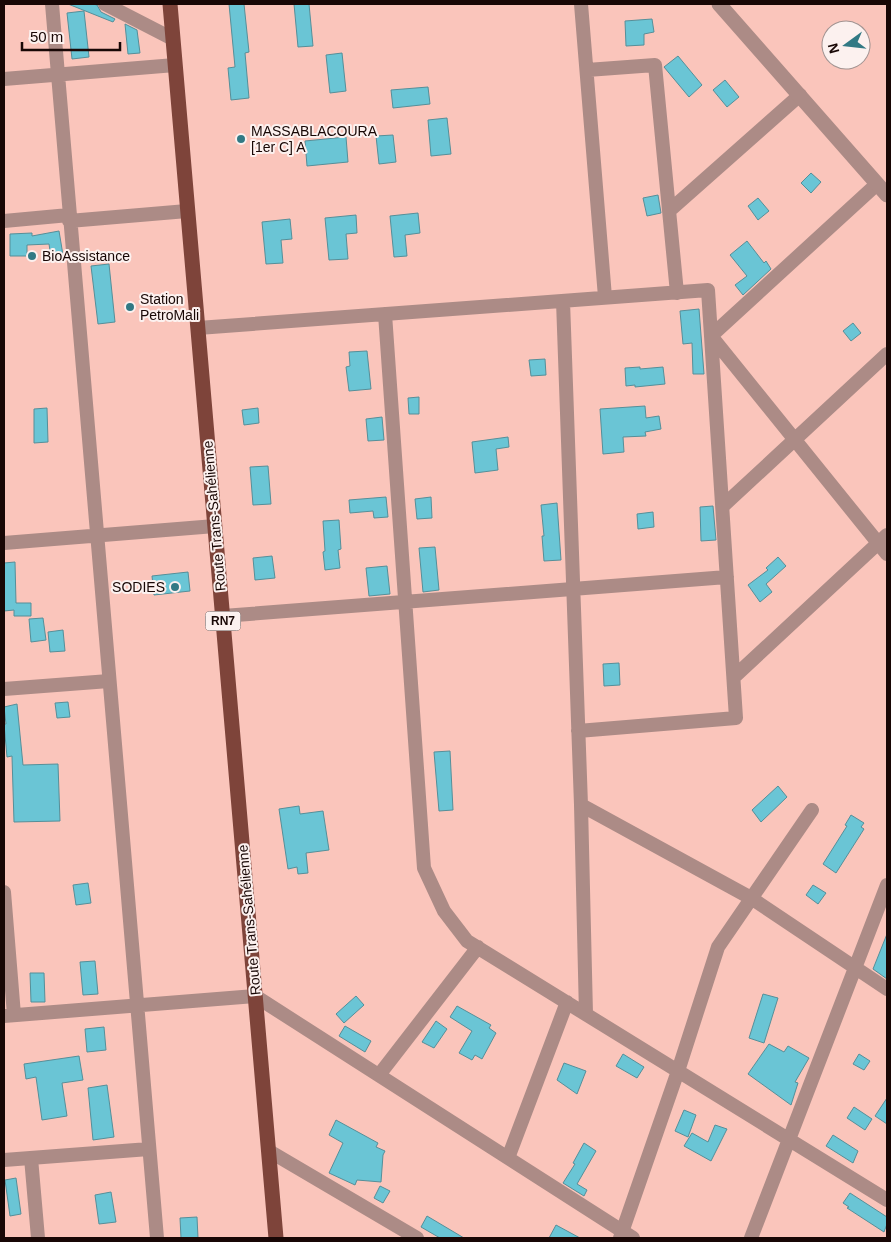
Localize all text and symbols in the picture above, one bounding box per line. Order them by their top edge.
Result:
scale bar [22,20,120,52]
north arrow [821,20,871,70]
text: 50 m [30,28,63,45]
text: N [824,41,842,55]
place label: MASSABLACOURA [1er C] A [251,123,378,155]
marker: MASSABLACOURA [1er C] A [235,133,247,145]
place label: BioAssistance [42,248,130,264]
marker: BioAssistance [26,250,38,262]
place label: Station PetroMali [140,291,199,323]
marker: Station PetroMali [124,301,136,313]
street label: Route Trans-Sahélienne [199,440,229,592]
place label: SODIES [112,579,165,595]
marker: SODIES [169,581,181,593]
road number: RN7 [206,612,240,630]
street label: Route Trans-Sahélienne [234,844,264,996]

